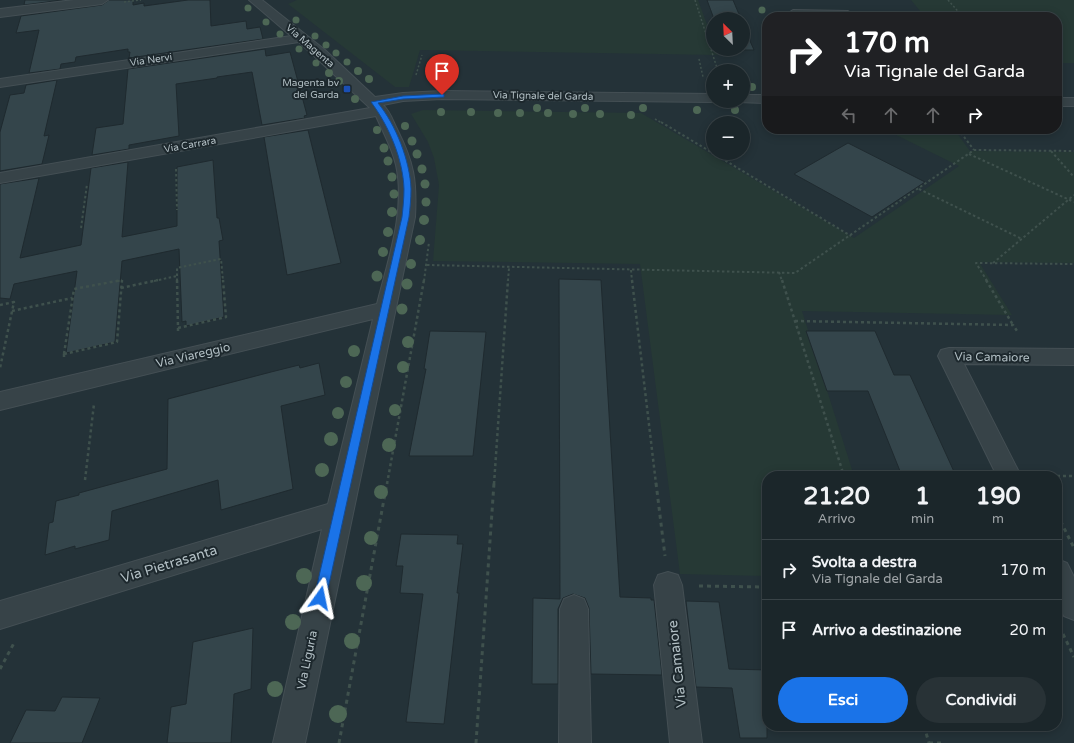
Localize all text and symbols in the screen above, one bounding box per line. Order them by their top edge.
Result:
north arrow [706,12,750,56]
map controls [706,12,750,160]
street label: Via Magenta [283,22,337,70]
text: 170 m [844,26,930,60]
icon: right [778,28,830,80]
street label: Via Nervi [129,51,173,69]
pin [425,54,459,95]
icon: arrive [431,60,453,82]
text: Via Tignale del Garda [844,60,1025,82]
button: + [706,64,750,108]
place label: Magenta bv del Garda [282,77,340,101]
marker: Magenta bv del Garda [342,84,352,94]
street label: Via Tignale del Garda [493,89,593,103]
icon: left [838,104,860,126]
icon: ahead [880,104,902,126]
icon: ahead [922,104,944,126]
icon: right [964,104,986,126]
button: − [706,116,750,160]
street label: Via Carrara [163,135,217,155]
street label: Via Viareggio [155,340,231,370]
street label: Via Camaiore [954,349,1030,365]
text: 21:20 [803,482,870,511]
text: 1 [915,482,930,511]
text: 190 [975,482,1021,511]
text: Arrivo [818,511,855,527]
text: min [911,511,934,527]
text: m [992,511,1004,527]
street label: Via Pietrasanta [119,541,219,587]
text: Svolta a destra [812,553,917,571]
icon: right [778,559,800,581]
text: 170 m [1000,561,1046,579]
text: Via Tignale del Garda [812,571,943,587]
position arrow [299,577,341,619]
street label: Via Camaiore [664,619,690,709]
icon: arrive [778,619,800,641]
text: Arrivo a destinazione [812,621,962,639]
text: 20 m [1009,621,1046,639]
street label: Via Liguria [294,629,320,691]
button: Esci [778,677,908,723]
button: Condividi [916,677,1046,723]

